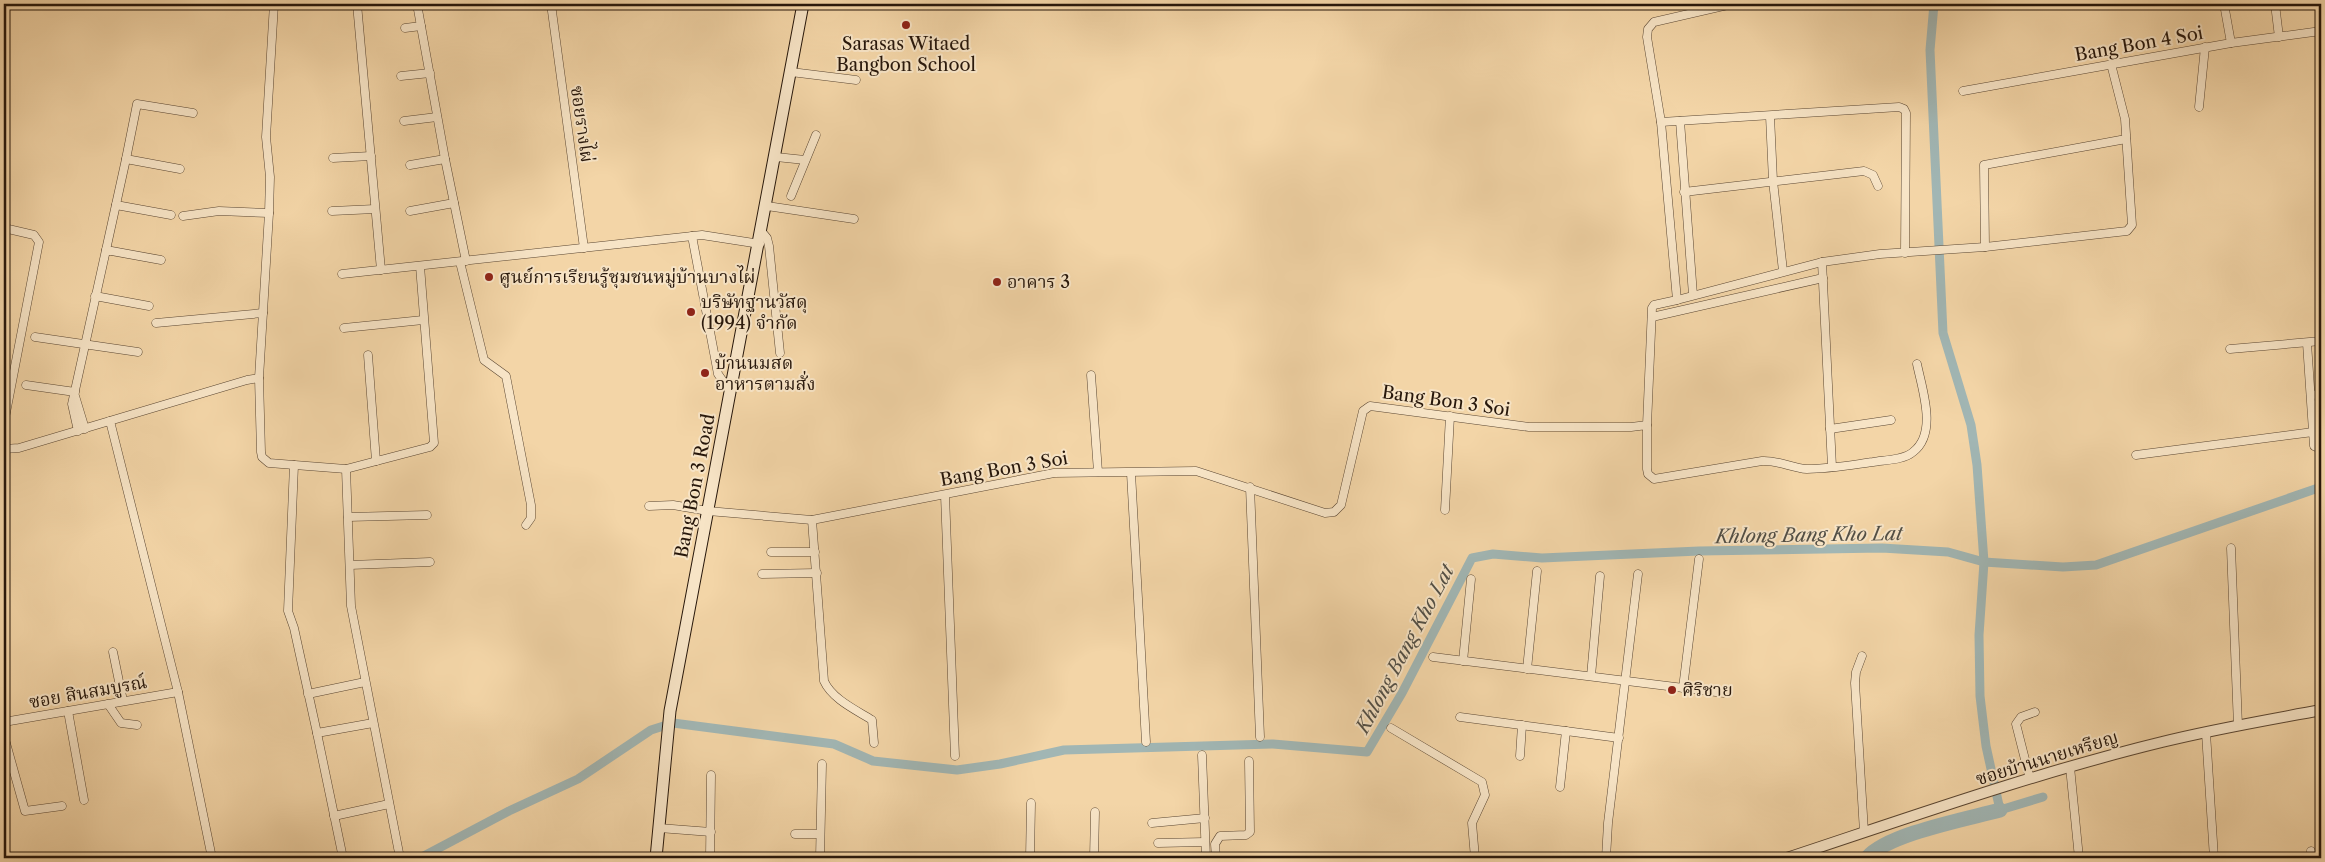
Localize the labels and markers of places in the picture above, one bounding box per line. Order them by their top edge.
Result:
marker: Sarasas Witaed Bangbon School [900,19,912,31]
place label: Sarasas Witaed Bangbon School [836,33,976,76]
place label: ศูนย์การเรียนรู้ชุมชนหมู่บ้านบางไผ่ [499,265,755,289]
marker: ศูนย์การเรียนรู้ชุมชนหมู่บ้านบางไผ่ [483,271,495,283]
place label: อาคาร 3 [1007,271,1070,293]
marker: อาคาร 3 [991,276,1003,288]
place label: บริษัทฐานวัสดุ (1994) จำกัด [701,291,808,334]
marker: บริษัทฐานวัสดุ (1994) จำกัด [685,306,697,318]
place label: บ้านนมสด อาหารตามสั่ง [715,352,816,395]
marker: บ้านนมสด อาหารตามสั่ง [699,367,711,379]
place label: ศิริชาย [1682,679,1733,701]
marker: ศิริชาย [1666,684,1678,696]

